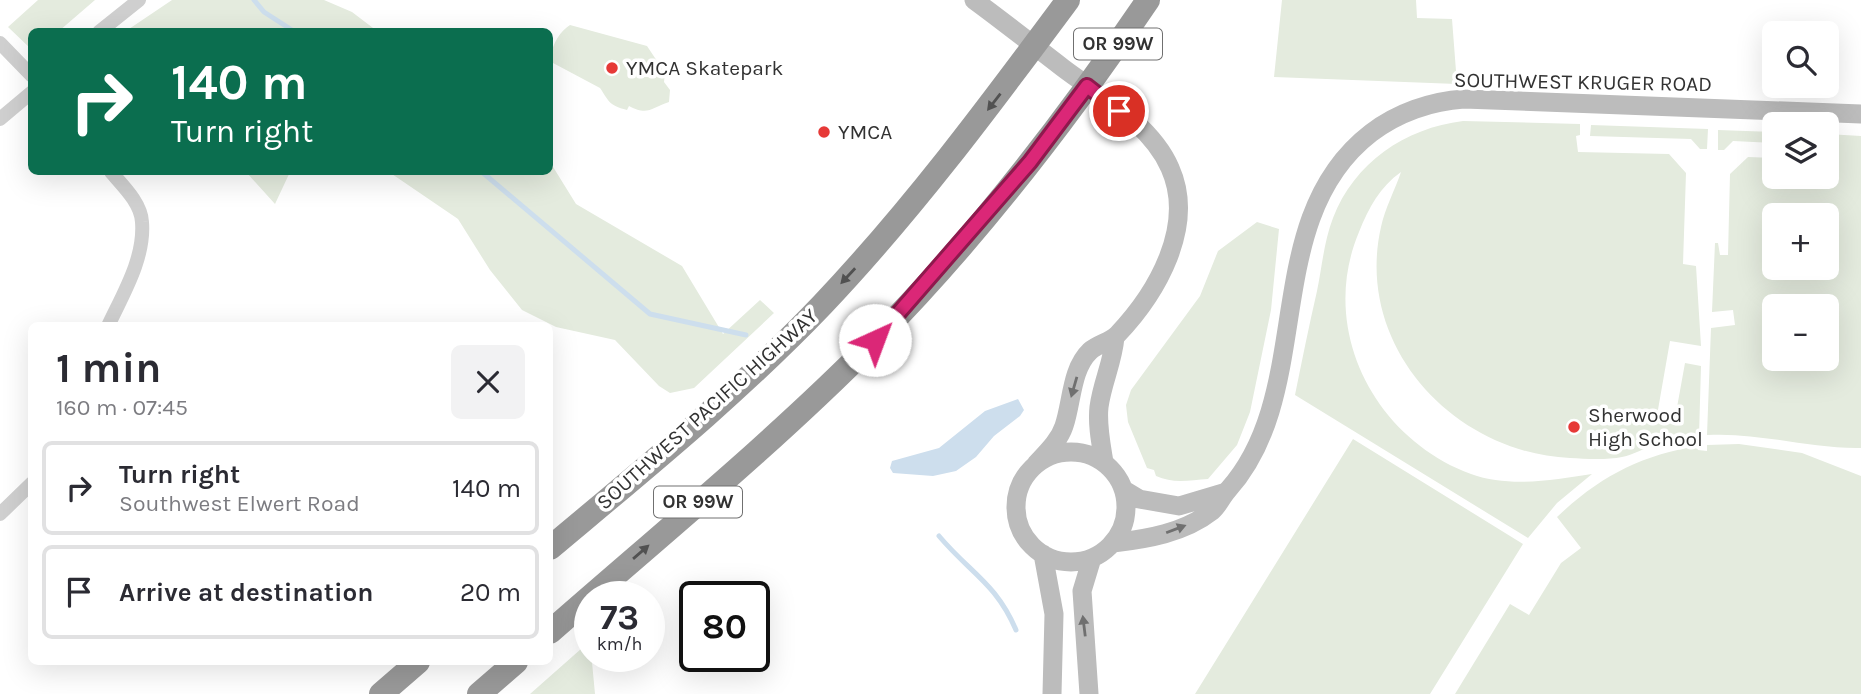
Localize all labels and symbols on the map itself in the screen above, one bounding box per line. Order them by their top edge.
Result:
road number: OR 99W [1074,28,1162,60]
place label: YMCA Skatepark [626,56,783,80]
marker: YMCA Skatepark [604,60,620,76]
street label: SOUTHWEST KRUGER ROAD [1454,68,1712,96]
pin [1089,81,1149,141]
one-way arrow [987,92,1002,110]
place label: YMCA [838,120,892,144]
marker: YMCA [816,124,832,140]
one-way arrow [841,267,857,284]
street label: SOUTHWEST PACIFIC HIGHWAY [592,303,822,514]
position arrow [838,303,912,377]
one-way arrow [1068,377,1078,398]
place label: Sherwood High School [1588,403,1703,451]
marker: Sherwood High School [1566,419,1582,435]
road number: OR 99W [654,486,742,517]
one-way arrow [1165,524,1186,535]
one-way arrow [632,544,650,560]
speed limit sign: 80 [679,581,770,672]
one-way arrow [1078,615,1089,637]

